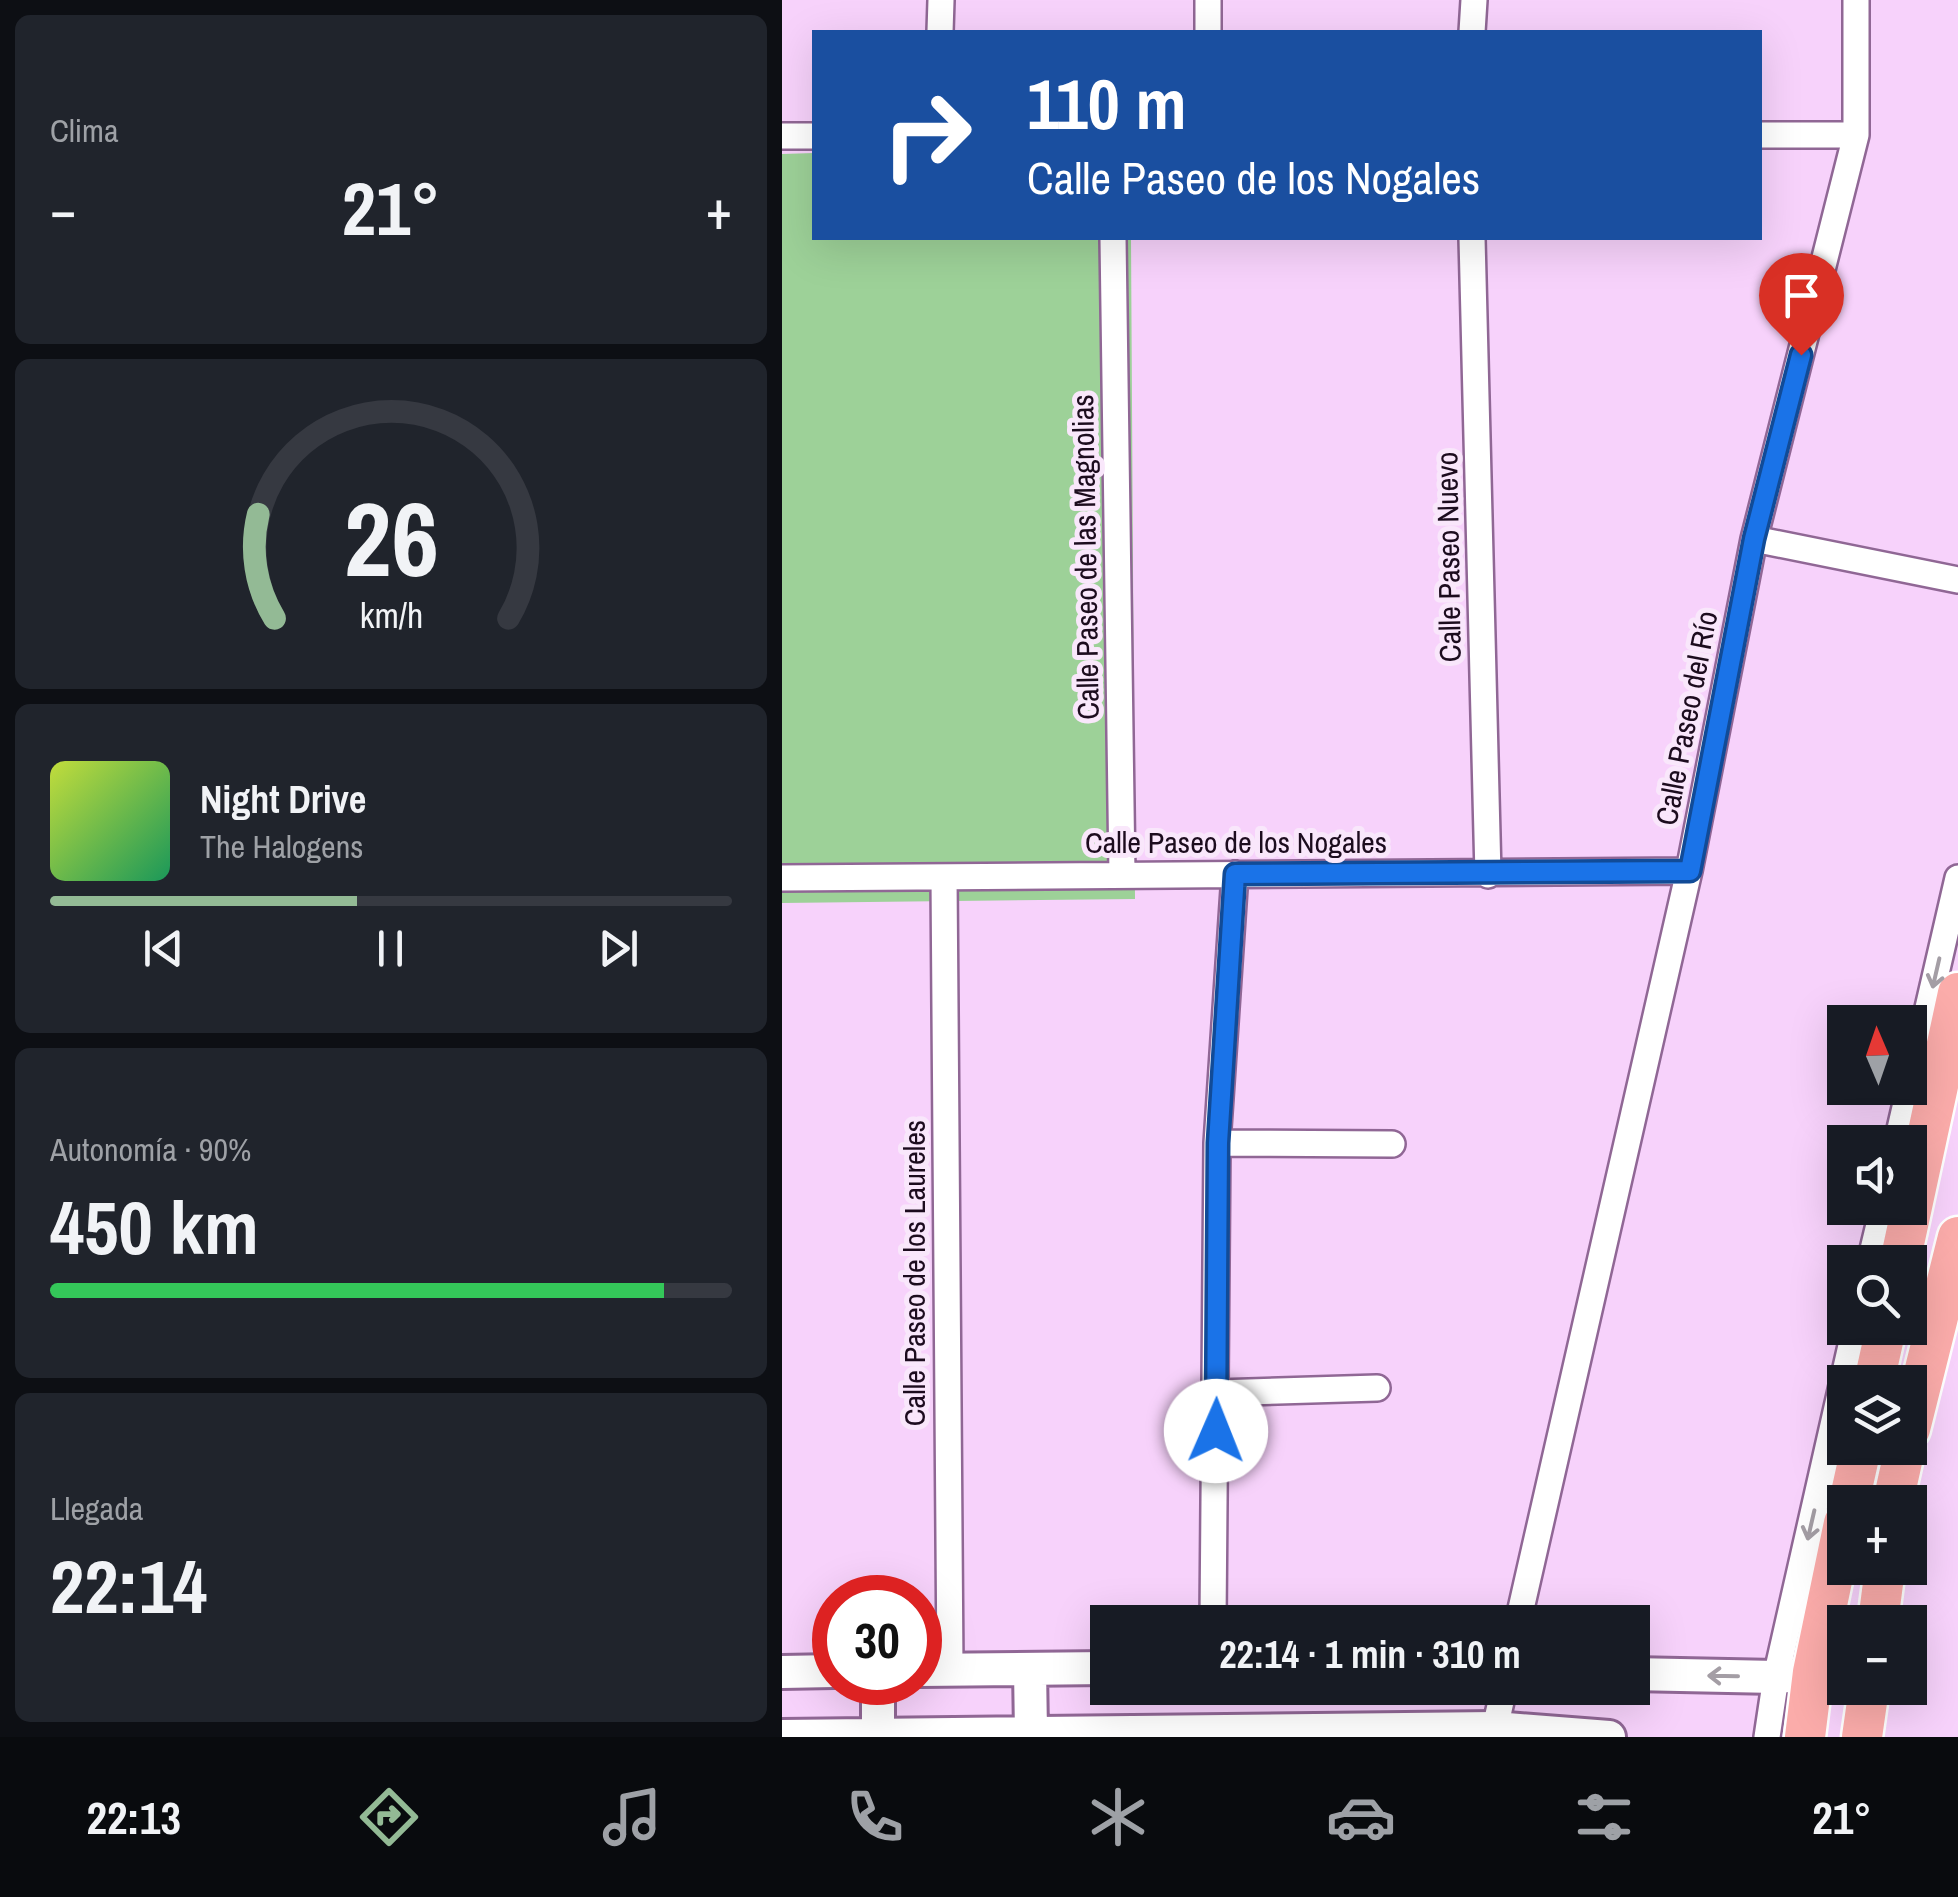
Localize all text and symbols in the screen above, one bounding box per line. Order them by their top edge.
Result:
text: 110 m [1027,57,1187,151]
icon: right [862,70,992,200]
text: Clima [50,109,119,152]
text: Calle Paseo de los Nogales [1027,147,1480,208]
text: 21° [342,157,440,258]
text: − [50,172,76,246]
text: + [706,172,732,246]
pin [1759,253,1844,356]
icon: arrive [1774,268,1829,323]
street label: Calle Paseo de las Magnolias [1062,394,1108,720]
street label: Calle Paseo Nuevo [1426,451,1470,663]
text: 26 [344,468,438,608]
text: km/h [359,591,423,639]
street label: Calle Paseo del Río [1646,607,1726,829]
text: Night Drive [200,774,366,825]
street label: Calle Paseo de los Nogales [1085,822,1387,862]
text: The Halogens [200,825,363,868]
icon: previous [136,921,191,976]
icon: pause [363,921,418,976]
icon: next [591,921,646,976]
one-way arrow [1926,956,1944,988]
north arrow [1827,1005,1927,1105]
map controls [1827,1005,1927,1705]
street label: Calle Paseo de los Laureles [894,1120,934,1426]
button: sound [1827,1125,1927,1225]
text: Autonomía · 90% [50,1128,251,1171]
text: 450 km [50,1176,259,1277]
button: search [1827,1245,1927,1345]
button: layers [1827,1365,1927,1465]
position arrow [1164,1379,1268,1483]
button: + [1827,1485,1927,1585]
text: Llegada [50,1487,143,1530]
one-way arrow [1801,1508,1819,1540]
text: 22:14 [50,1535,207,1636]
speed limit sign: 30 [812,1575,942,1705]
button: − [1827,1605,1927,1705]
text: 22:14 · 1 min · 310 m [1219,1629,1521,1680]
one-way arrow [1707,1667,1739,1686]
icon: directions [354,1782,424,1852]
icon: music [597,1782,667,1852]
icon: phone [840,1782,910,1852]
icon: climate [1083,1782,1153,1852]
icon: car [1326,1782,1396,1852]
icon: filters [1569,1782,1639,1852]
text: 22:13 [87,1787,181,1848]
text: 21° [1812,1787,1871,1848]

